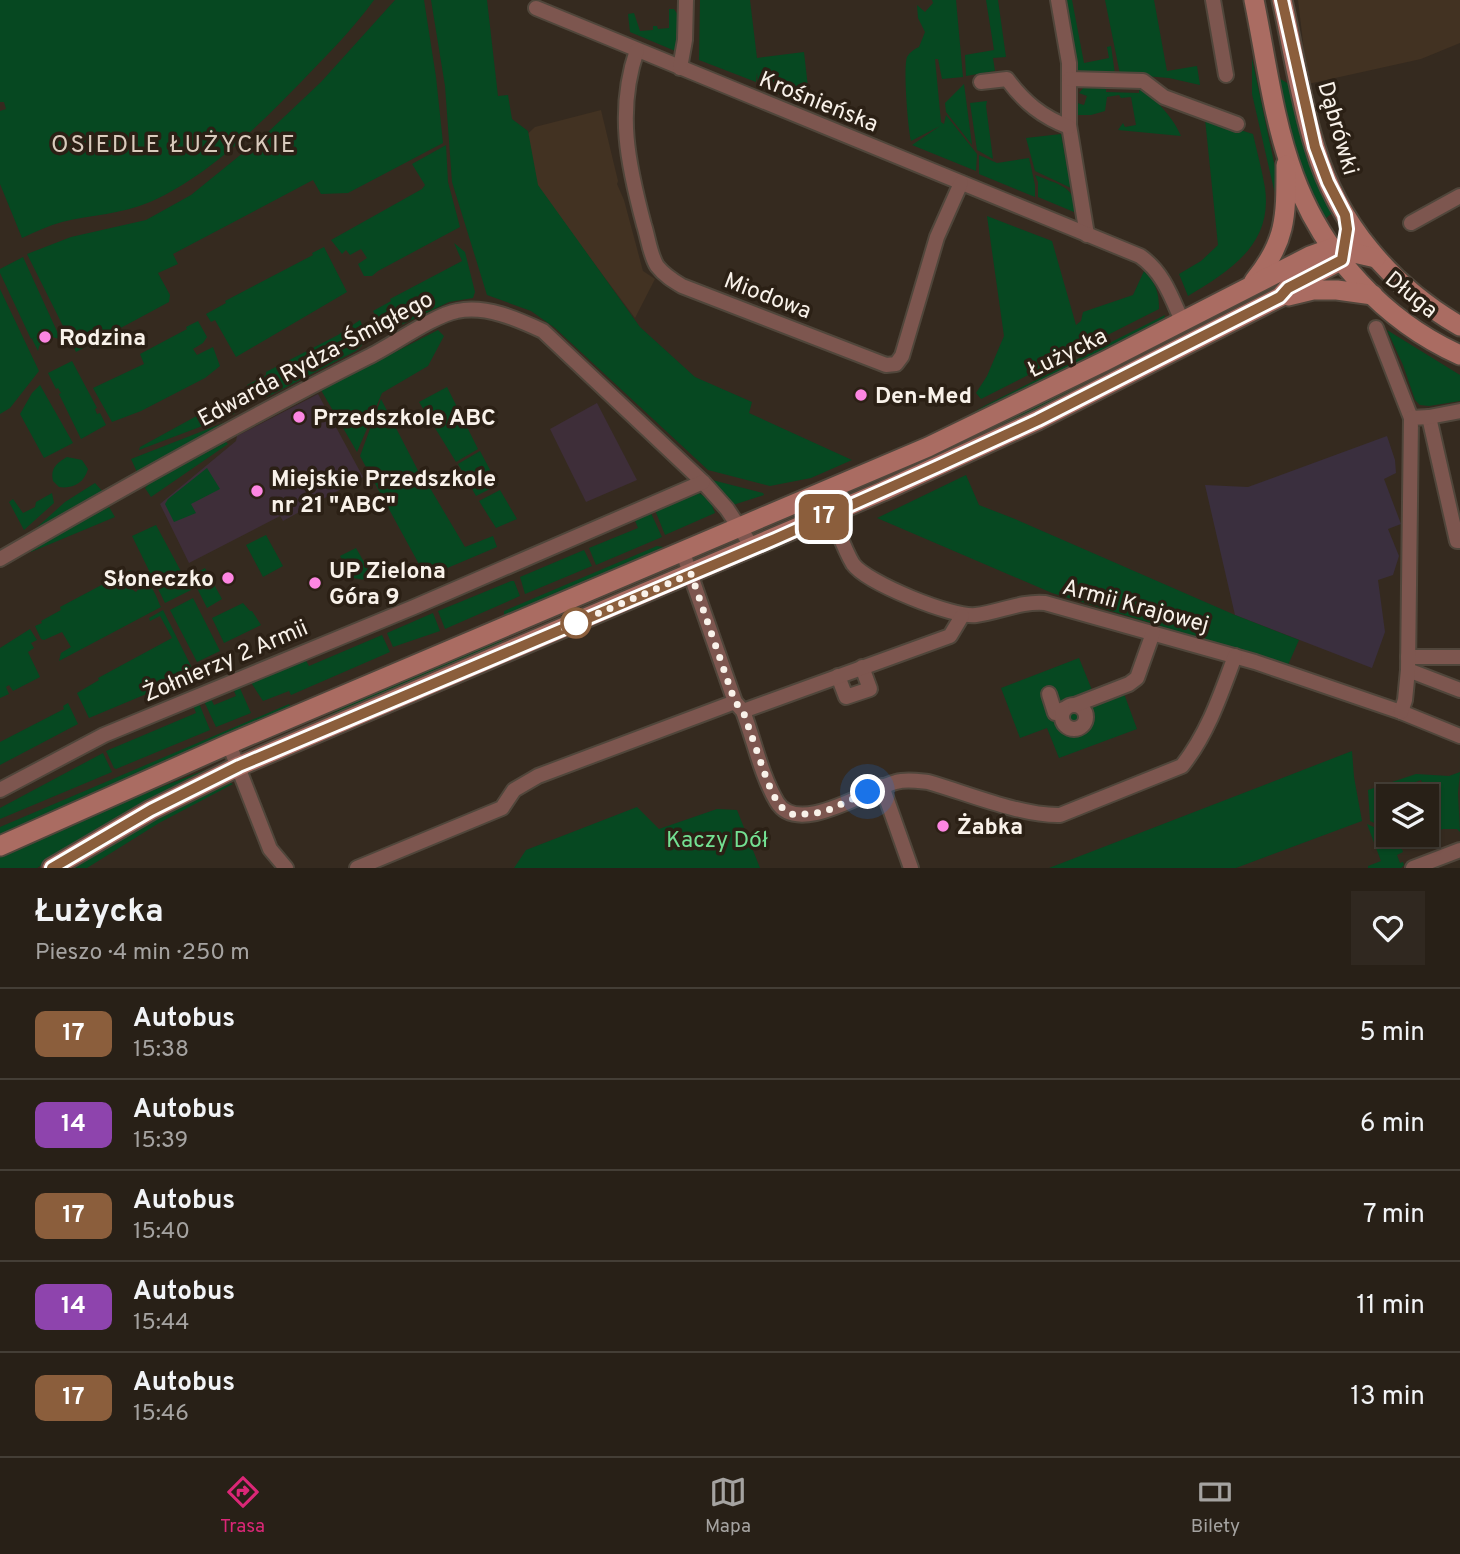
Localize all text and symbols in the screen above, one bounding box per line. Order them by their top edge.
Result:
street label: Krośnieńska [754,66,882,140]
street label: Dąbrówki [1309,79,1364,179]
district label: OSIEDLE ŁUŻYCKIE [51,130,297,161]
street label: Długa [1378,266,1443,326]
street label: Miodowa [719,267,815,327]
street label: Edwarda Rydza-Śmigłego [193,284,439,435]
street label: Łużycka [1024,323,1113,386]
place label: Rodzina [59,325,146,354]
marker: Rodzina [37,329,53,345]
place label: Den-Med [875,383,972,412]
marker: Den-Med [853,387,869,403]
place label: Przedszkole ABC [313,405,496,434]
marker: Przedszkole ABC [291,409,307,425]
place label: Miejskie Przedszkole nr 21 "ABC" [271,466,496,521]
marker: Miejskie Przedszkole nr 21 "ABC" [249,483,265,499]
line badge: 17 [792,494,856,540]
text: 17 [813,502,835,532]
place label: UP Zielona Góra 9 [329,558,446,613]
place label: Słoneczko [103,566,214,595]
marker: Słoneczko [220,570,236,586]
street label: Armii Krajowej [1059,574,1212,641]
marker: UP Zielona Góra 9 [307,575,323,591]
unlabelled marker [561,608,591,638]
street label: Żołnierzy 2 Armii [139,614,313,710]
your location [850,774,885,809]
map controls [1376,784,1439,847]
button: layers [1376,784,1439,847]
place label: Żabka [957,813,1023,843]
marker: Żabka [935,818,951,834]
park label: Kaczy Dół [666,827,768,856]
button: heart [1351,891,1425,965]
text: Łużycka [35,892,164,934]
text: Pieszo · 4 min · 250 m [35,939,250,968]
text: Autobus [133,1003,235,1036]
text: 5 min [1359,1017,1425,1050]
text: 17 [62,1019,85,1049]
text: 15:38 [133,1036,189,1065]
text: Autobus [133,1094,235,1127]
text: 6 min [1360,1108,1425,1141]
text: 14 [61,1110,86,1140]
text: 15:39 [133,1127,188,1156]
text: Autobus [133,1185,235,1218]
text: 7 min [1363,1199,1425,1232]
text: 17 [62,1201,85,1231]
text: 15:40 [133,1218,190,1247]
text: Autobus [133,1276,235,1309]
text: 11 min [1356,1290,1425,1323]
text: 14 [61,1292,86,1322]
text: 15:44 [133,1309,190,1338]
text: Autobus [133,1367,235,1400]
text: 13 min [1350,1381,1425,1414]
text: 17 [62,1383,85,1413]
text: 15:46 [133,1400,189,1429]
tab: Trasa [220,1473,265,1539]
tab: Mapa [705,1473,751,1539]
tab: Bilety [1191,1473,1240,1539]

